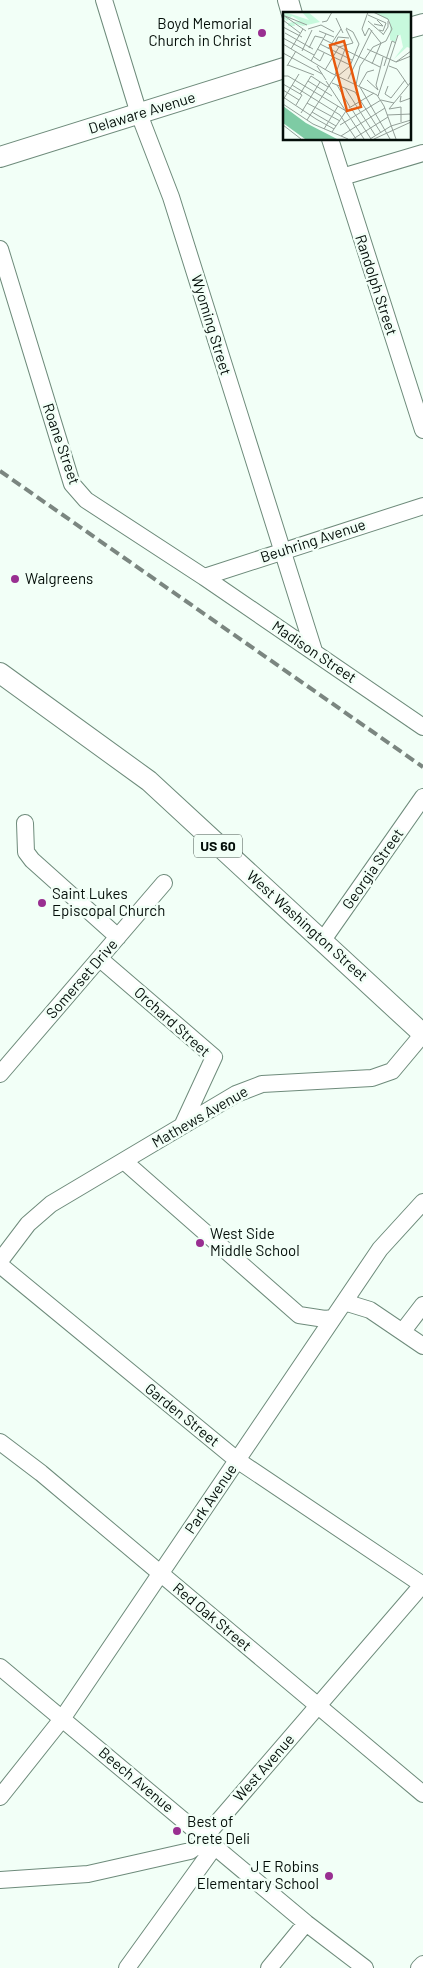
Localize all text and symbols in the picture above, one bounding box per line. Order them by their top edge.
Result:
inset map [283,12,410,140]
place label: Boyd Memorial Church in Christ [148,14,252,49]
marker: Boyd Memorial Church in Christ [256,27,268,39]
street label: Delaware Avenue [86,87,197,137]
street label: Randolph Street [352,232,402,337]
street label: Wyoming Street [188,272,236,377]
street label: Roane Street [40,401,84,487]
street label: Beuhring Avenue [258,515,368,566]
place label: Walgreens [25,569,93,587]
marker: Walgreens [9,573,21,585]
street label: Madison Street [269,616,360,686]
street label: Georgia Street [338,825,407,912]
road number: US 60 [194,834,242,858]
street label: West Washington Street [243,866,372,984]
place label: Saint Lukes Episcopal Church [52,884,165,919]
marker: Saint Lukes Episcopal Church [36,897,48,909]
street label: Somerset Drive [42,935,121,1022]
street label: Orchard Street [131,983,214,1060]
street label: Mathews Avenue [148,1081,251,1151]
place label: West Side Middle School [210,1224,300,1259]
marker: West Side Middle School [194,1237,206,1249]
street label: Garden Street [142,1379,223,1450]
street label: Park Avenue [180,1460,240,1537]
street label: Red Oak Street [170,1578,255,1654]
street label: West Avenue [229,1730,297,1805]
street label: Beech Avenue [96,1743,178,1816]
place label: Best of Crete Deli [187,1812,250,1847]
marker: Best of Crete Deli [171,1825,183,1837]
place label: J E Robins Elementary School [197,1857,319,1892]
marker: J E Robins Elementary School [323,1870,335,1882]

